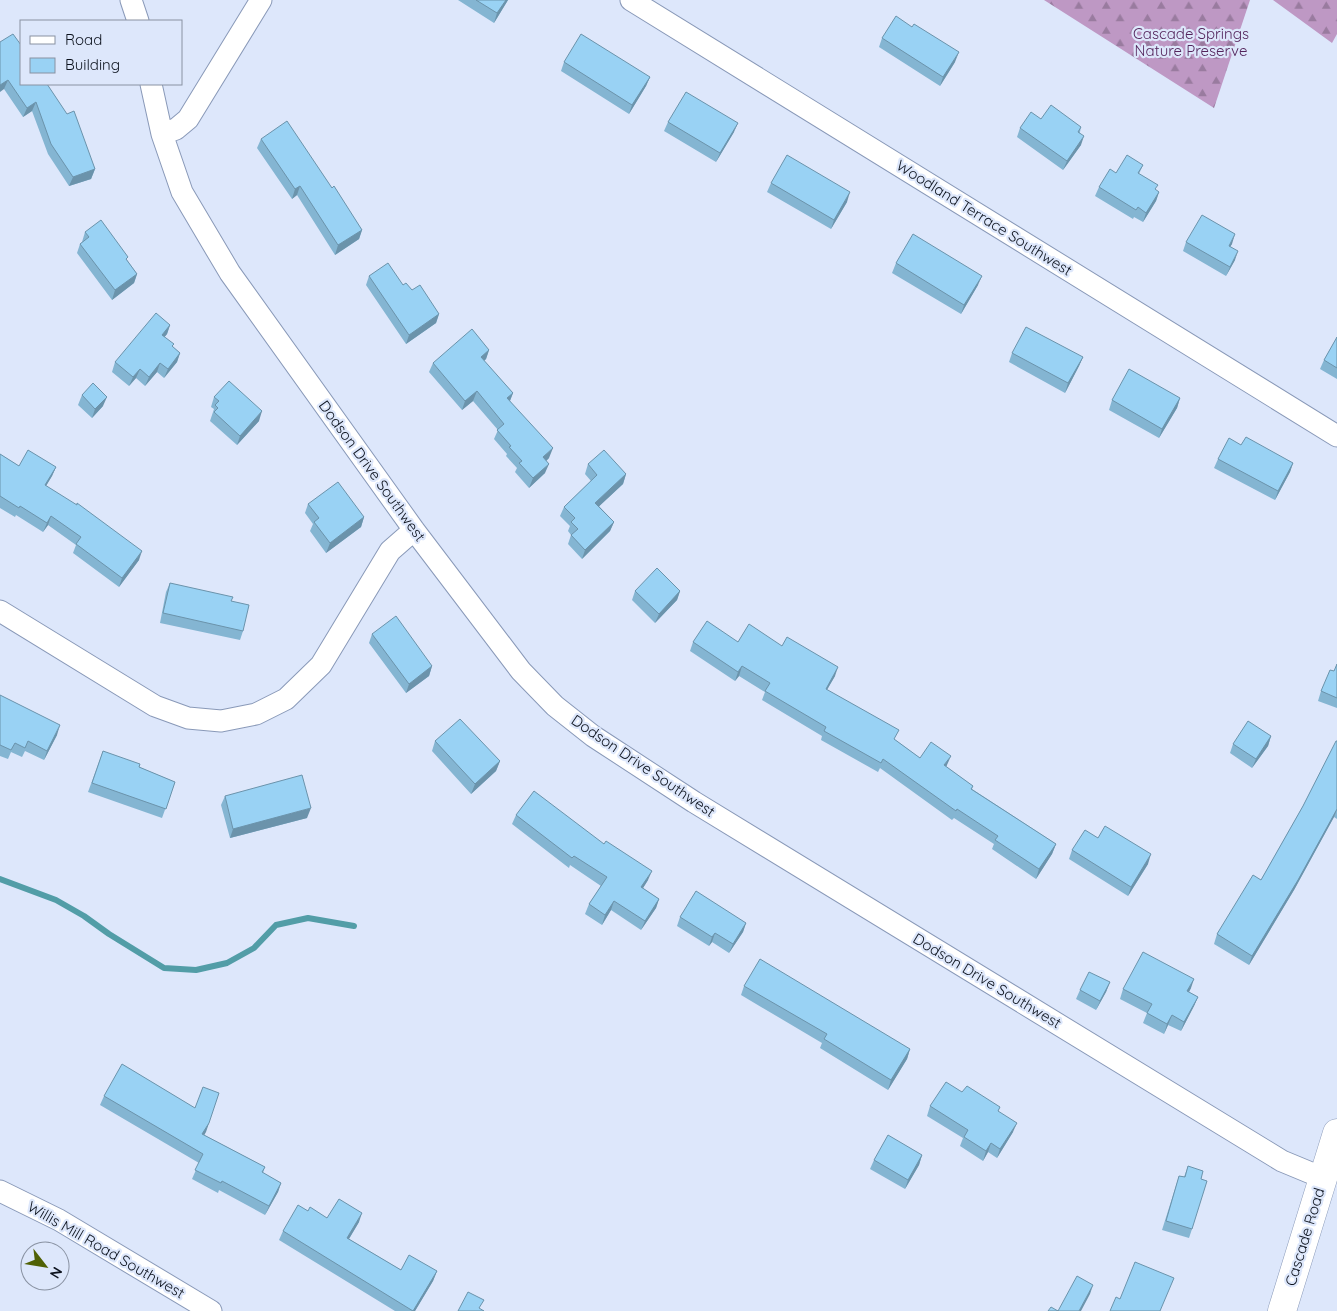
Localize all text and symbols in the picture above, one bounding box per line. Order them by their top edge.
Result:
legend [20,20,182,85]
park label: Cascade Springs Nature Preserve [1133,24,1249,60]
text: Road [65,30,102,49]
text: Building [65,55,120,74]
street label: Woodland Terrace Southwest [893,155,1076,280]
street label: Dodson Drive Southwest [315,397,430,545]
street label: Dodson Drive Southwest [568,710,719,821]
street label: Dodson Drive Southwest [910,929,1065,1032]
street label: Cascade Road [1281,1185,1328,1288]
street label: Willis Mill Road Southwest [24,1197,188,1302]
north arrow [20,1241,70,1291]
text: N [46,1264,67,1282]

